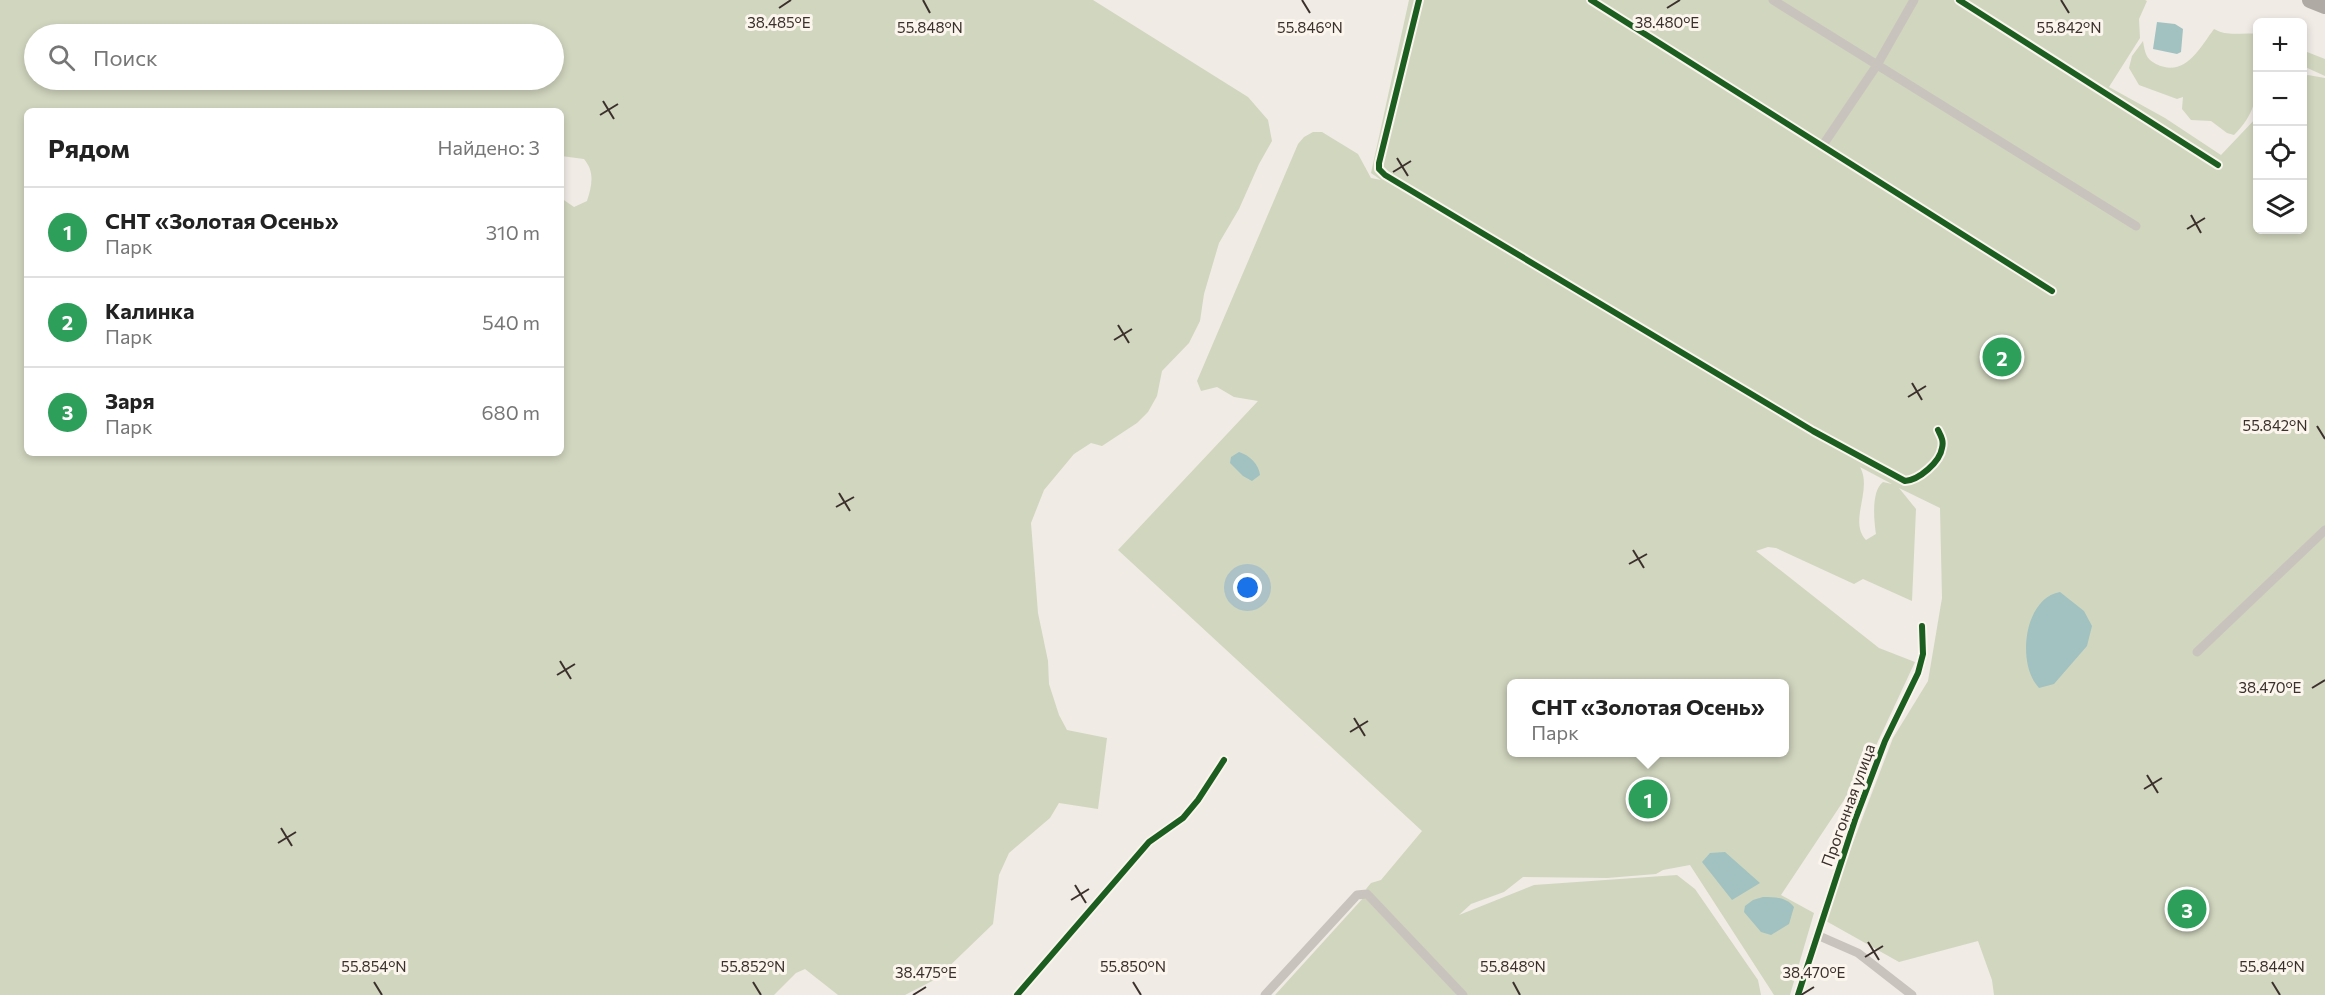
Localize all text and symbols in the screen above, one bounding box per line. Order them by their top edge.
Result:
text: 38.485°E [747,13,811,31]
text: 38.480°E [1635,13,1699,31]
text: 55.848°N [897,18,963,36]
text: 55.846°N [1277,18,1343,36]
text: 55.842°N [2037,18,2101,36]
map controls [2253,18,2307,234]
button: + [2253,18,2307,72]
search box [24,24,564,90]
icon: search [45,41,78,74]
text: Поиск [93,44,158,71]
button: − [2253,72,2307,126]
button: locate [2253,126,2307,180]
text: Рядом [48,132,130,163]
text: Найдено: 3 [438,135,540,159]
button: layers [2253,180,2307,234]
text: СНТ «Золотая Осень» [105,207,339,234]
text: 1 [63,220,72,244]
text: 310 m [486,220,540,244]
text: Парк [105,234,153,258]
text: Калинка [105,297,195,324]
text: 2 [62,310,73,334]
text: 540 m [482,310,540,334]
text: Парк [105,324,153,348]
pin: 2 [1982,334,2022,380]
text: Заря [105,387,155,414]
text: 3 [62,400,73,424]
text: 680 m [481,400,540,424]
text: Парк [105,414,153,438]
text: 55.842°N [2243,416,2307,434]
your location [1233,573,1262,602]
text: 38.470°E [2238,678,2302,696]
popup [1507,679,1789,757]
text: СНТ «Золотая Осень» [1531,693,1765,720]
text: Парк [1531,720,1579,744]
street label: Прогонная улица [1817,741,1879,869]
pin: 1 [1628,776,1668,822]
pin: 3 [2168,886,2206,932]
text: 55.854°N [341,957,407,975]
text: 55.852°N [721,957,785,975]
text: 55.850°N [1100,957,1166,975]
text: 55.848°N [1480,957,1546,975]
text: 55.844°N [2239,957,2305,975]
text: 38.475°E [895,963,957,981]
text: 38.470°E [1782,963,1846,981]

